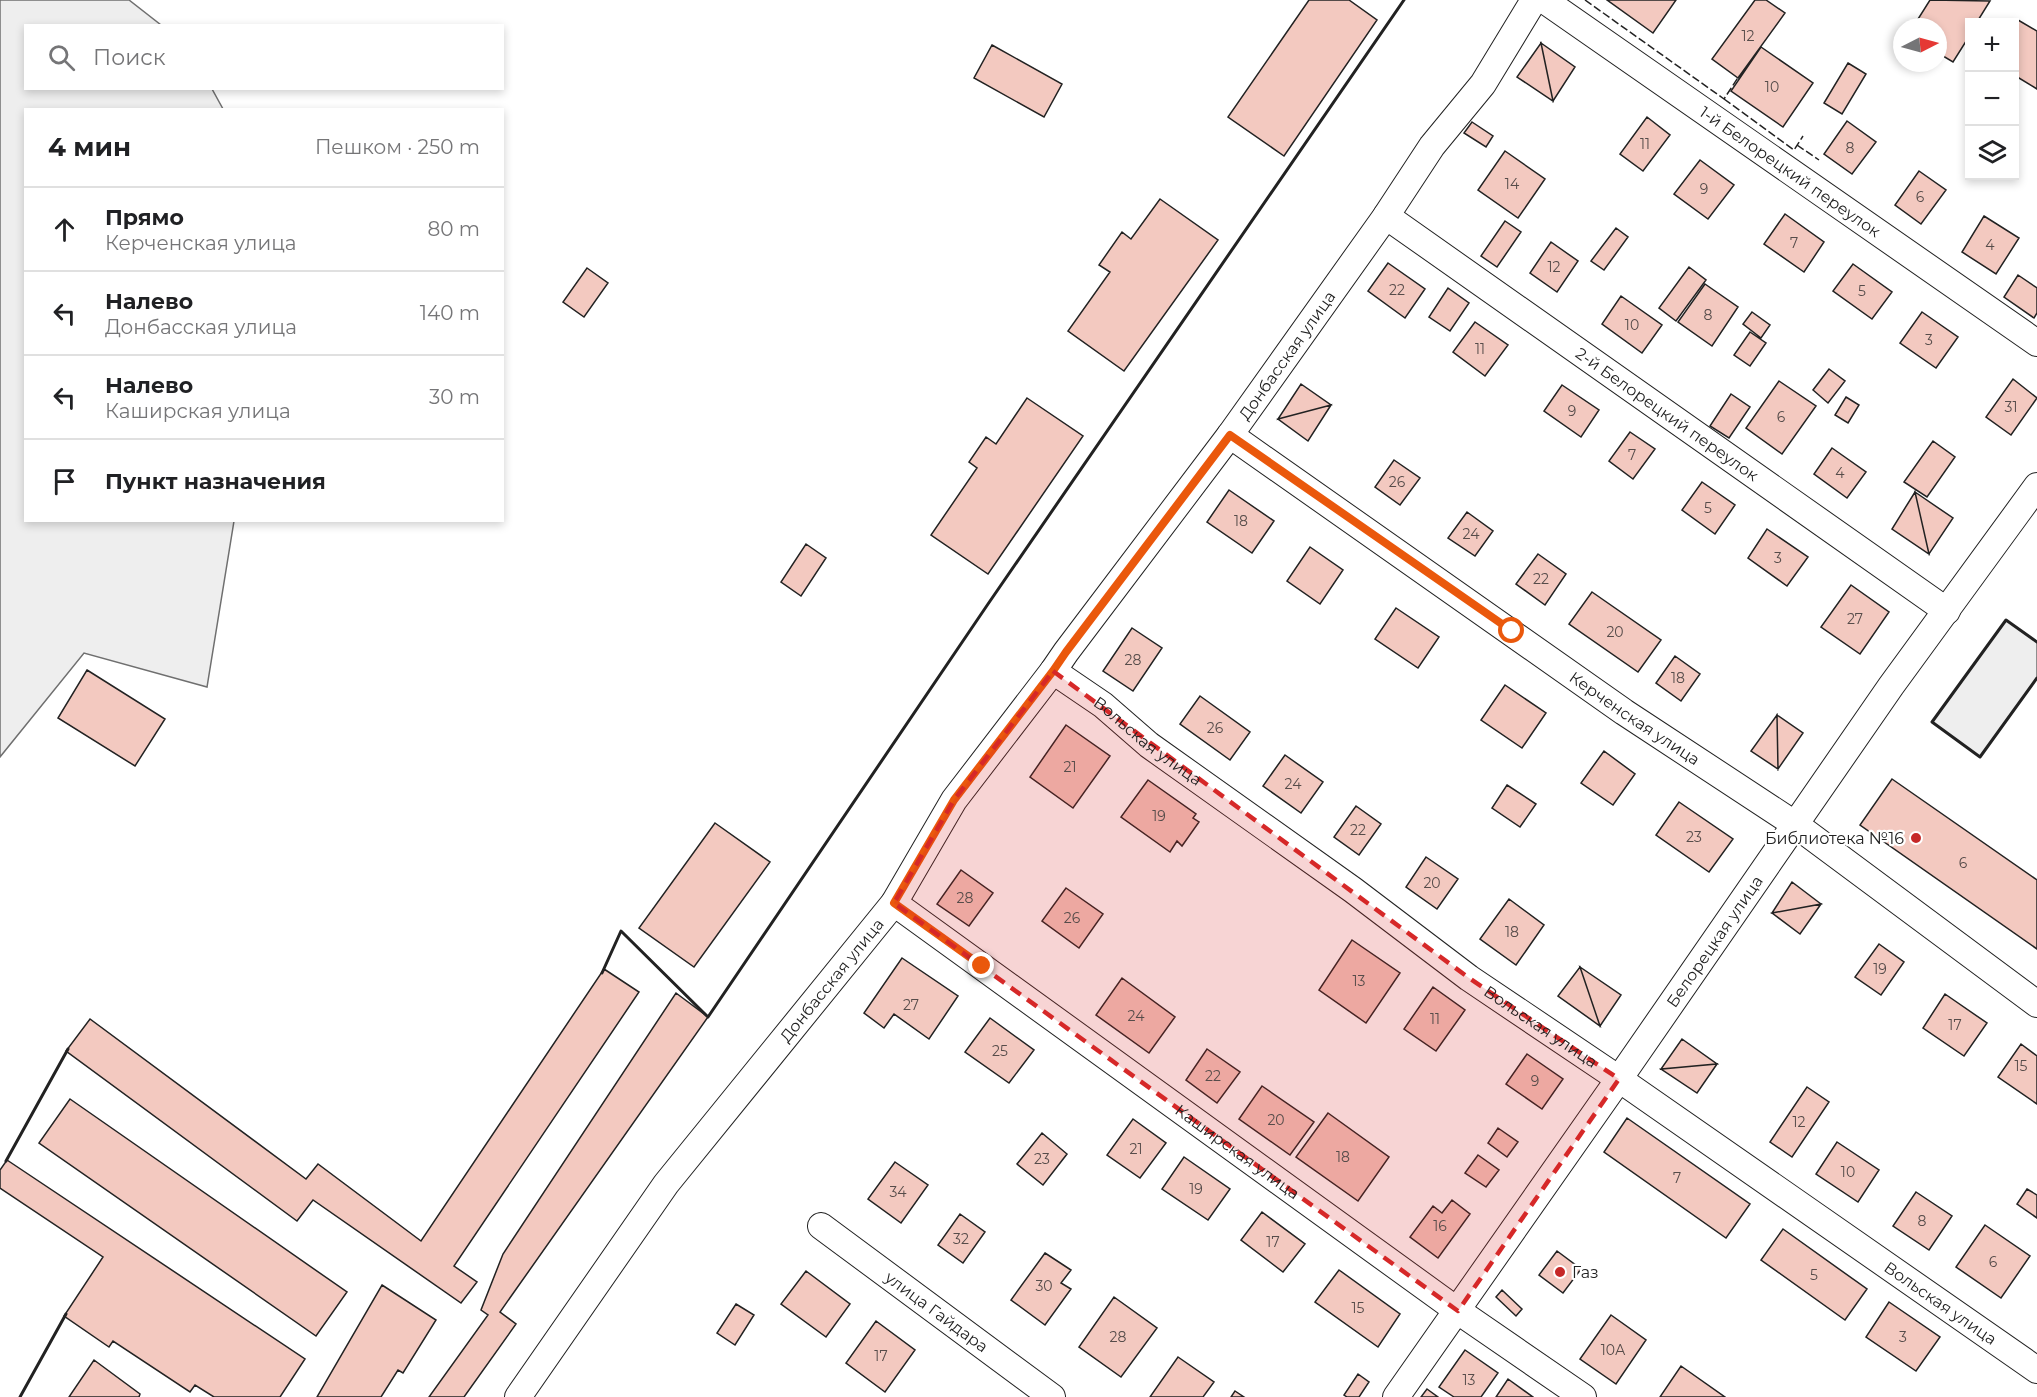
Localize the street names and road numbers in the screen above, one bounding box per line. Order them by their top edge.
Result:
street label: 1-й Белорецкий переулок [1696,102,1885,241]
street label: Донбасская улица [1235,287,1339,423]
street label: 2-й Белорецкий переулок [1572,343,1763,485]
street label: Керченская улица [1566,667,1704,769]
street label: Вольская улица [1090,692,1206,789]
street label: Белорецкая улица [1662,872,1767,1011]
street label: Донбасская улица [776,914,887,1046]
street label: Вольская улица [1481,981,1601,1071]
street label: Каширская улица [1172,1100,1303,1203]
street label: Вольская улица [1881,1257,2000,1349]
street label: улица Гайдара [881,1267,992,1356]

